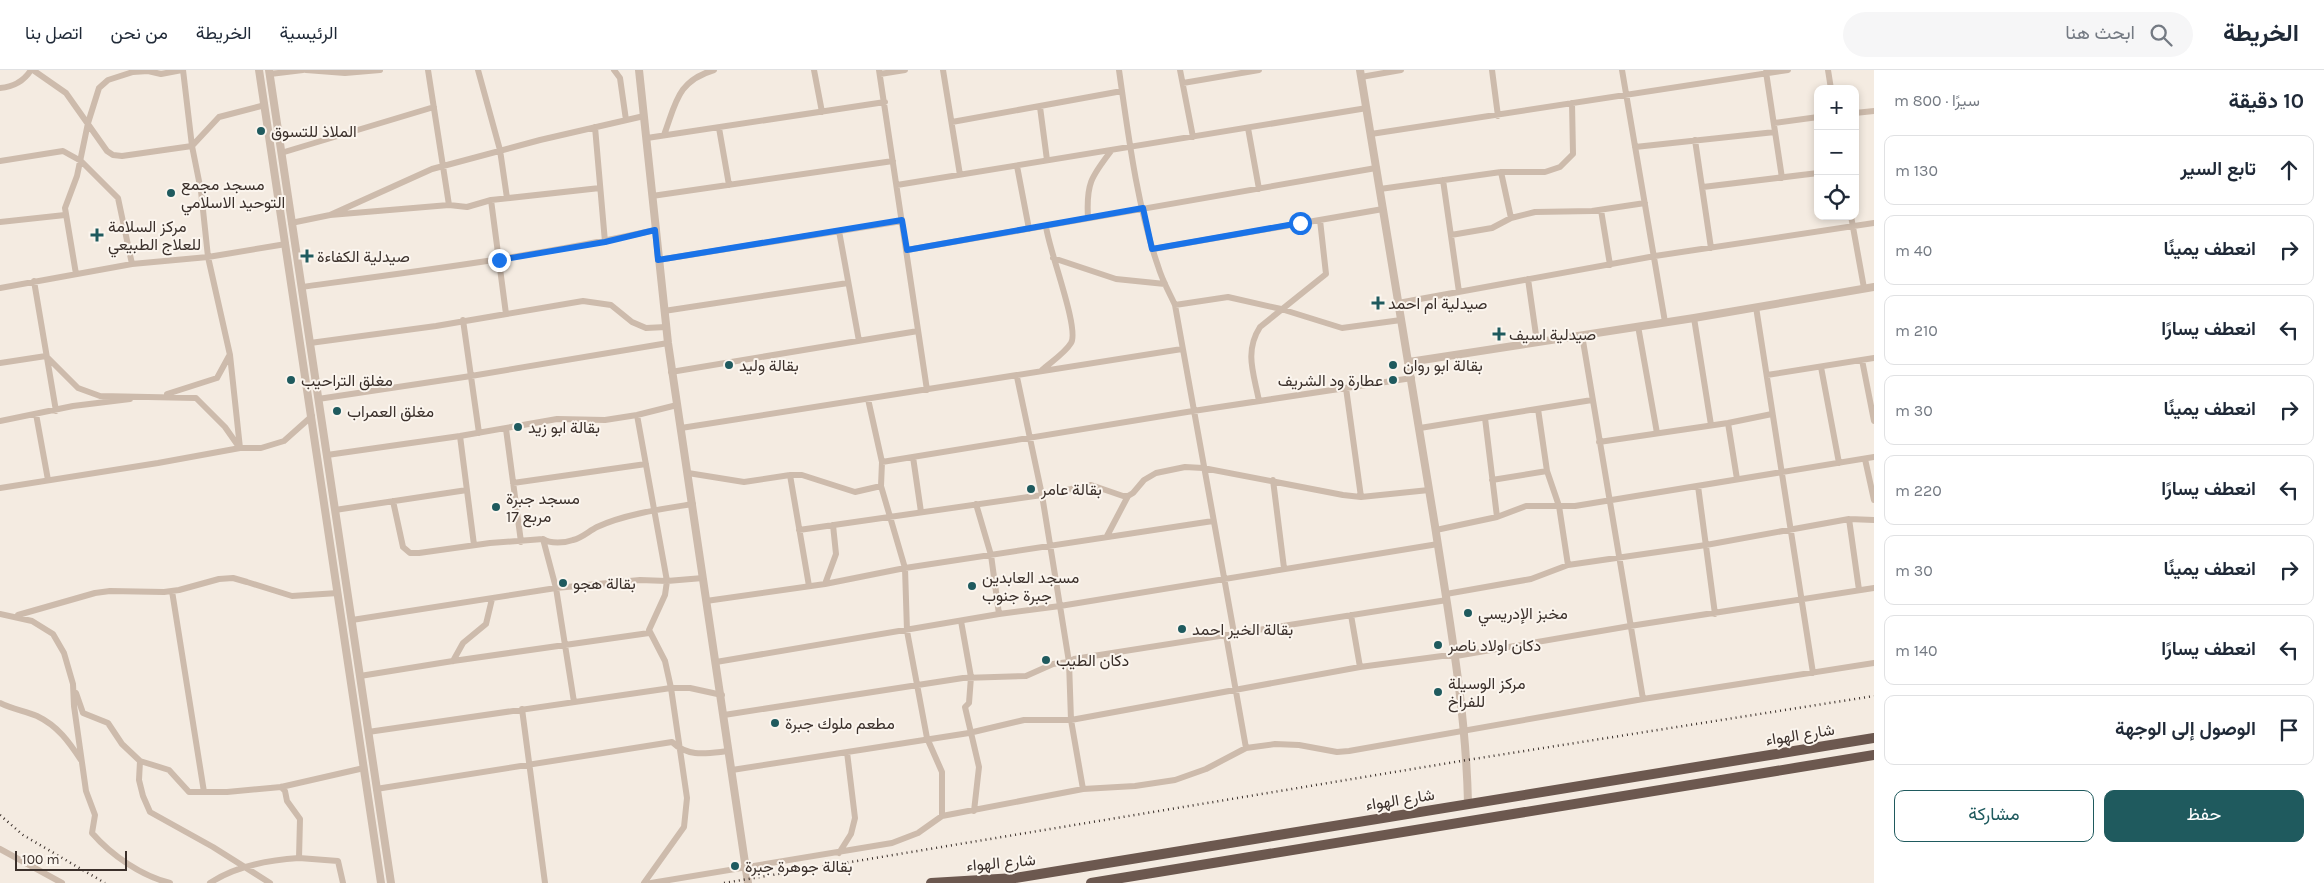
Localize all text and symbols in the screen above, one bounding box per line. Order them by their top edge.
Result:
search box [1843,12,2193,57]
text: الخريطة [2223,19,2299,47]
icon: search [2147,21,2175,49]
text: اتصل بنا [25,22,83,44]
text: من نحن [111,22,168,44]
text: الخريطة [196,22,252,44]
text: الرئيسية [280,22,338,44]
text: ابحث هنا [2065,22,2135,44]
map controls [1814,85,1859,220]
button: + [1814,85,1859,130]
text: 10 دقيقة [2228,89,2304,113]
text: سيرًا · 800 m [1894,91,1980,110]
place label: الملاذ للتسوق [271,122,357,142]
marker: الملاذ للتسوق [255,125,267,137]
button: − [1814,130,1859,175]
icon: ahead [2275,156,2303,184]
text: تابع السير [2180,158,2256,180]
text: 130 m [1895,161,1938,180]
place label: مسجد مجمع التوحيد الاسلامي [181,175,285,216]
button: locate [1814,175,1859,220]
marker: مسجد مجمع التوحيد الاسلامي [165,187,177,199]
route start [1289,212,1312,235]
place label: مركز السلامة للعلاج الطبيعي [108,217,201,258]
marker: مركز السلامة للعلاج الطبيعي [90,228,104,242]
icon: right [2275,236,2303,264]
text: انعطف يمينًا [2164,238,2256,260]
text: 40 m [1895,241,1932,260]
place label: صيدلية الكفاءة [317,247,410,266]
route end [488,249,511,272]
marker: صيدلية الكفاءة [301,250,313,262]
place label: صيدلية ام احمد [1388,294,1487,314]
marker: صيدلية ام احمد [1372,297,1384,309]
icon: left [2275,316,2303,344]
text: انعطف يسارًا [2161,318,2256,340]
text: 210 m [1895,321,1938,340]
place label: صيدلية اسيف [1509,325,1596,344]
marker: صيدلية اسيف [1493,328,1505,340]
place label: بقالة وليد [739,356,799,376]
place label: بقالة ابو روان [1403,356,1483,376]
marker: بقالة وليد [723,359,735,371]
marker: بقالة ابو روان [1387,359,1399,371]
place label: مغلق التراحيب [301,371,393,391]
place label: عطارة ود الشريف [1278,371,1383,391]
marker: مغلق التراحيب [285,374,297,386]
marker: عطارة ود الشريف [1387,374,1399,386]
icon: right [2275,396,2303,424]
text: انعطف يمينًا [2164,398,2256,420]
text: 30 m [1895,401,1933,420]
place label: مغلق العمراب [347,402,434,422]
marker: مغلق العمراب [331,405,343,417]
place label: بقالة ابو زيد [528,418,600,438]
marker: بقالة ابو زيد [512,421,524,433]
icon: left [2275,476,2303,504]
text: انعطف يسارًا [2161,478,2256,500]
place label: بقالة عامر [1040,480,1102,500]
text: 220 m [1895,481,1942,500]
marker: بقالة عامر [1025,483,1037,495]
place label: مسجد جبرة مربع 17 [506,489,580,528]
marker: مسجد جبرة مربع 17 [490,501,502,513]
icon: right [2275,556,2303,584]
text: انعطف يمينًا [2164,558,2256,580]
text: 30 m [1895,561,1933,580]
place label: مسجد العابدين جبرة جنوب [982,568,1079,606]
place label: بقالة هجو [573,574,636,594]
marker: بقالة هجو [557,577,569,589]
marker: مسجد العابدين جبرة جنوب [966,580,978,592]
place label: مخبز الإدريسي [1478,604,1568,627]
marker: مخبز الإدريسي [1462,607,1474,619]
place label: بقالة الخير احمد [1192,620,1293,640]
marker: بقالة الخير احمد [1176,623,1188,635]
place label: دكان اولاد ناصر [1447,636,1541,656]
icon: left [2275,636,2303,664]
text: انعطف يسارًا [2161,638,2256,660]
marker: دكان اولاد ناصر [1432,639,1444,651]
text: 140 m [1895,641,1938,660]
place label: دكان الطيب [1056,651,1129,670]
marker: دكان الطيب [1040,654,1052,666]
place label: مركز الوسيلة للفراخ [1448,674,1526,713]
marker: مركز الوسيلة للفراخ [1432,686,1444,698]
place label: مطعم ملوك جبرة [785,714,895,734]
icon: arrive [2275,716,2303,744]
marker: مطعم ملوك جبرة [769,717,781,729]
text: الوصول إلى الوجهة [2115,718,2256,740]
street label: شارع الهواء [1764,720,1836,751]
street label: شارع الهواء [1364,785,1436,816]
button: مشاركة [1894,790,2094,842]
button: حفظ [2104,790,2304,842]
scale bar [15,848,128,871]
street label: شارع الهواء [966,850,1037,877]
text: 100 m [22,851,60,868]
place label: بقالة جوهرة جبرة [745,857,852,877]
marker: بقالة جوهرة جبرة [729,860,741,872]

